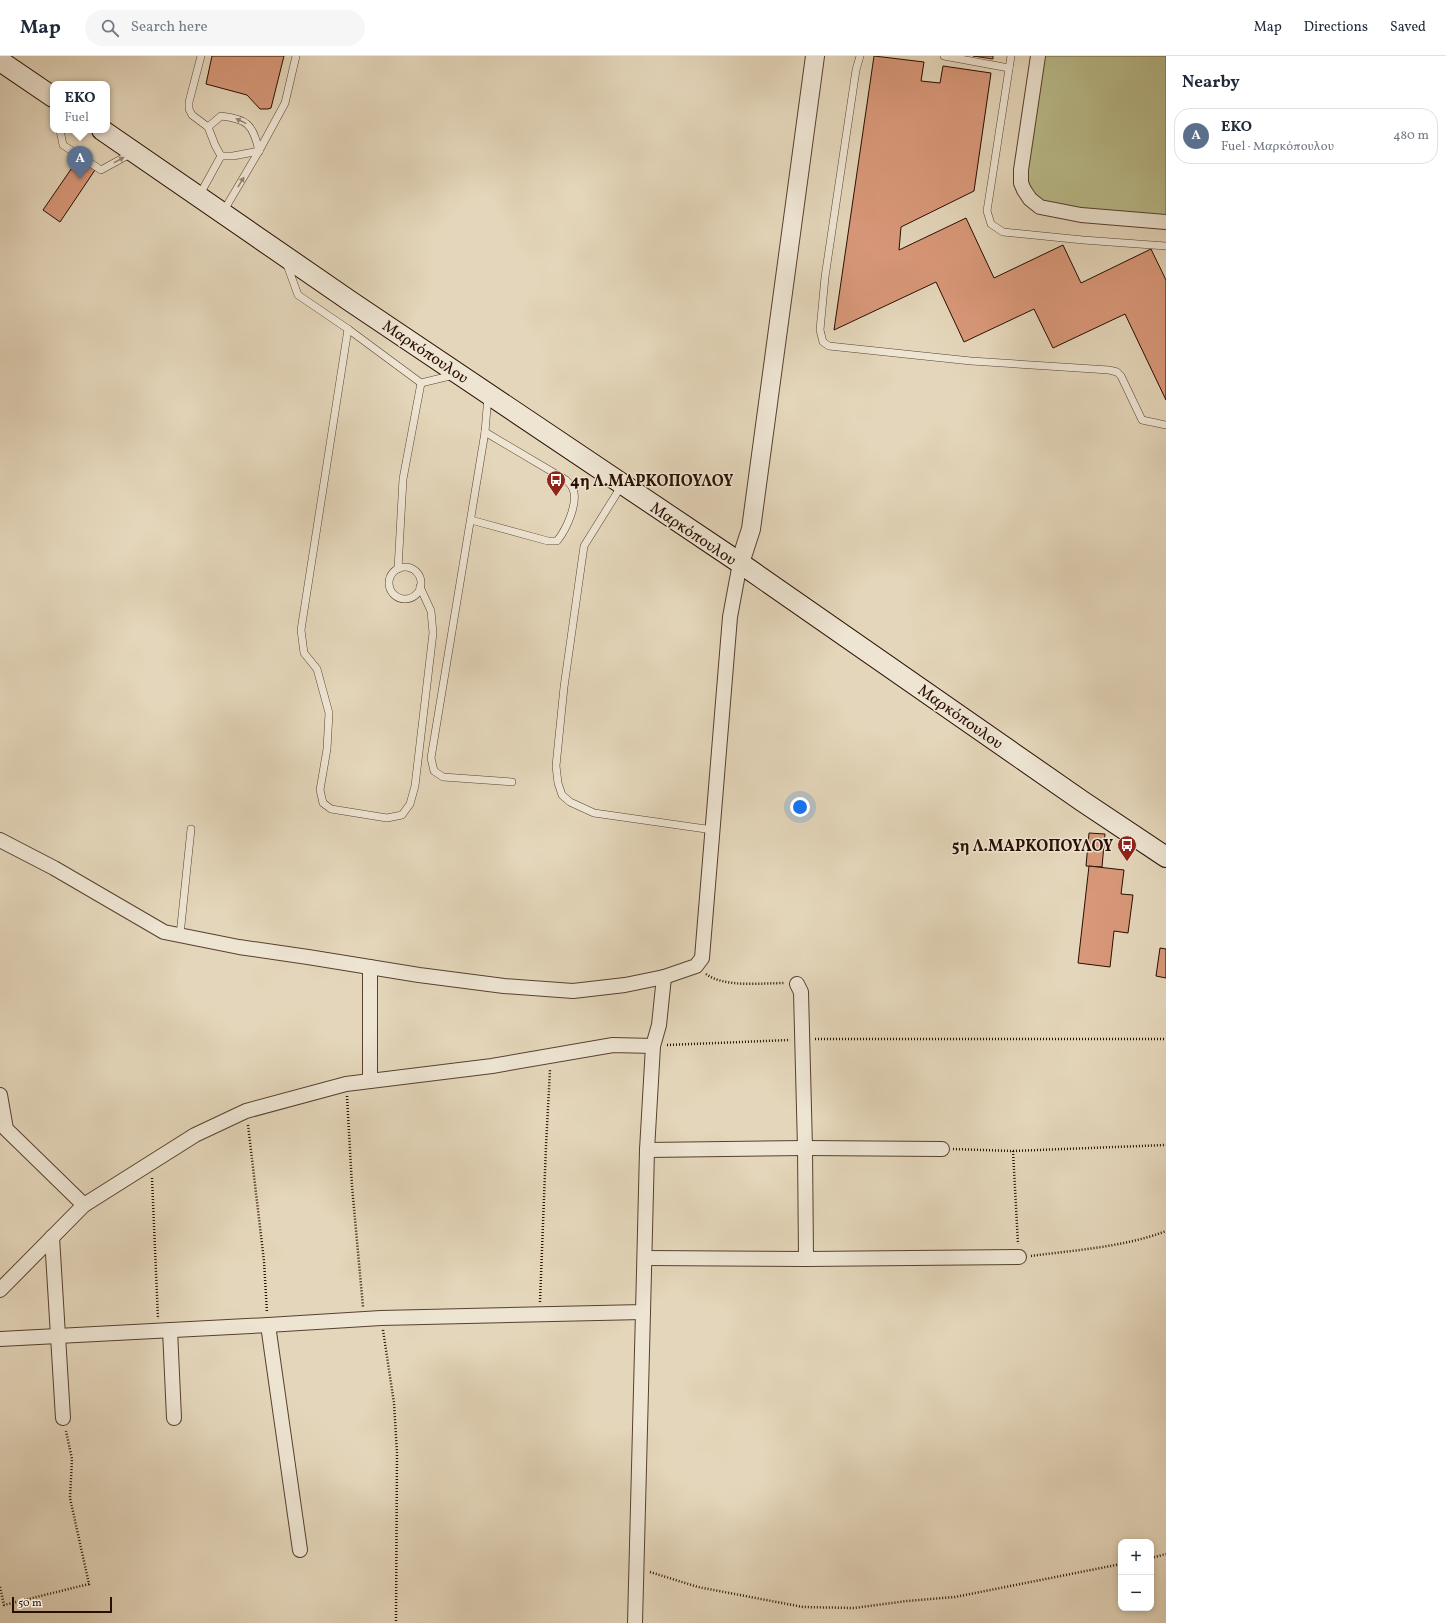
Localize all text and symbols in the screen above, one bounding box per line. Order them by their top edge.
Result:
search box [85,10,365,46]
text: Map [20,15,61,41]
icon: search [99,17,121,39]
text: Search here [131,17,208,38]
text: Map [1254,18,1282,37]
text: Directions [1304,18,1368,37]
text: Saved [1390,18,1426,37]
text: Nearby [1182,71,1240,94]
popup [50,81,110,133]
text: EKO [65,88,95,109]
text: Fuel [65,109,89,127]
text: EKO [1221,117,1252,138]
one-way arrow [235,118,246,124]
text: A [1191,127,1201,145]
text: 480 m [1393,127,1429,145]
text: Fuel · Μαρκόπουλου [1221,138,1334,156]
pin: A [67,146,93,179]
one-way arrow [113,157,125,164]
one-way arrow [237,177,245,187]
street label: Μαρκόπουλου [377,316,473,390]
bus stop icon: 4η Λ.ΜΑΡΚΟΠΟΥΛΟΥ [545,469,567,497]
place label: 4η Λ.ΜΑΡΚΟΠΟΥΛΟΥ [570,471,733,493]
street label: Μαρκόπουλου [645,498,741,572]
street label: Μαρκόπουλου [913,680,1007,755]
your location [790,797,810,817]
bus stop icon: 5η Λ.ΜΑΡΚΟΠΟΥΛΟΥ [1116,834,1138,862]
place label: 5η Λ.ΜΑΡΚΟΠΟΥΛΟΥ [952,836,1113,858]
map controls [1118,1539,1154,1611]
button: + [1118,1539,1154,1575]
button: − [1118,1575,1154,1611]
scale bar [12,1595,112,1614]
text: 50 m [18,1596,42,1611]

